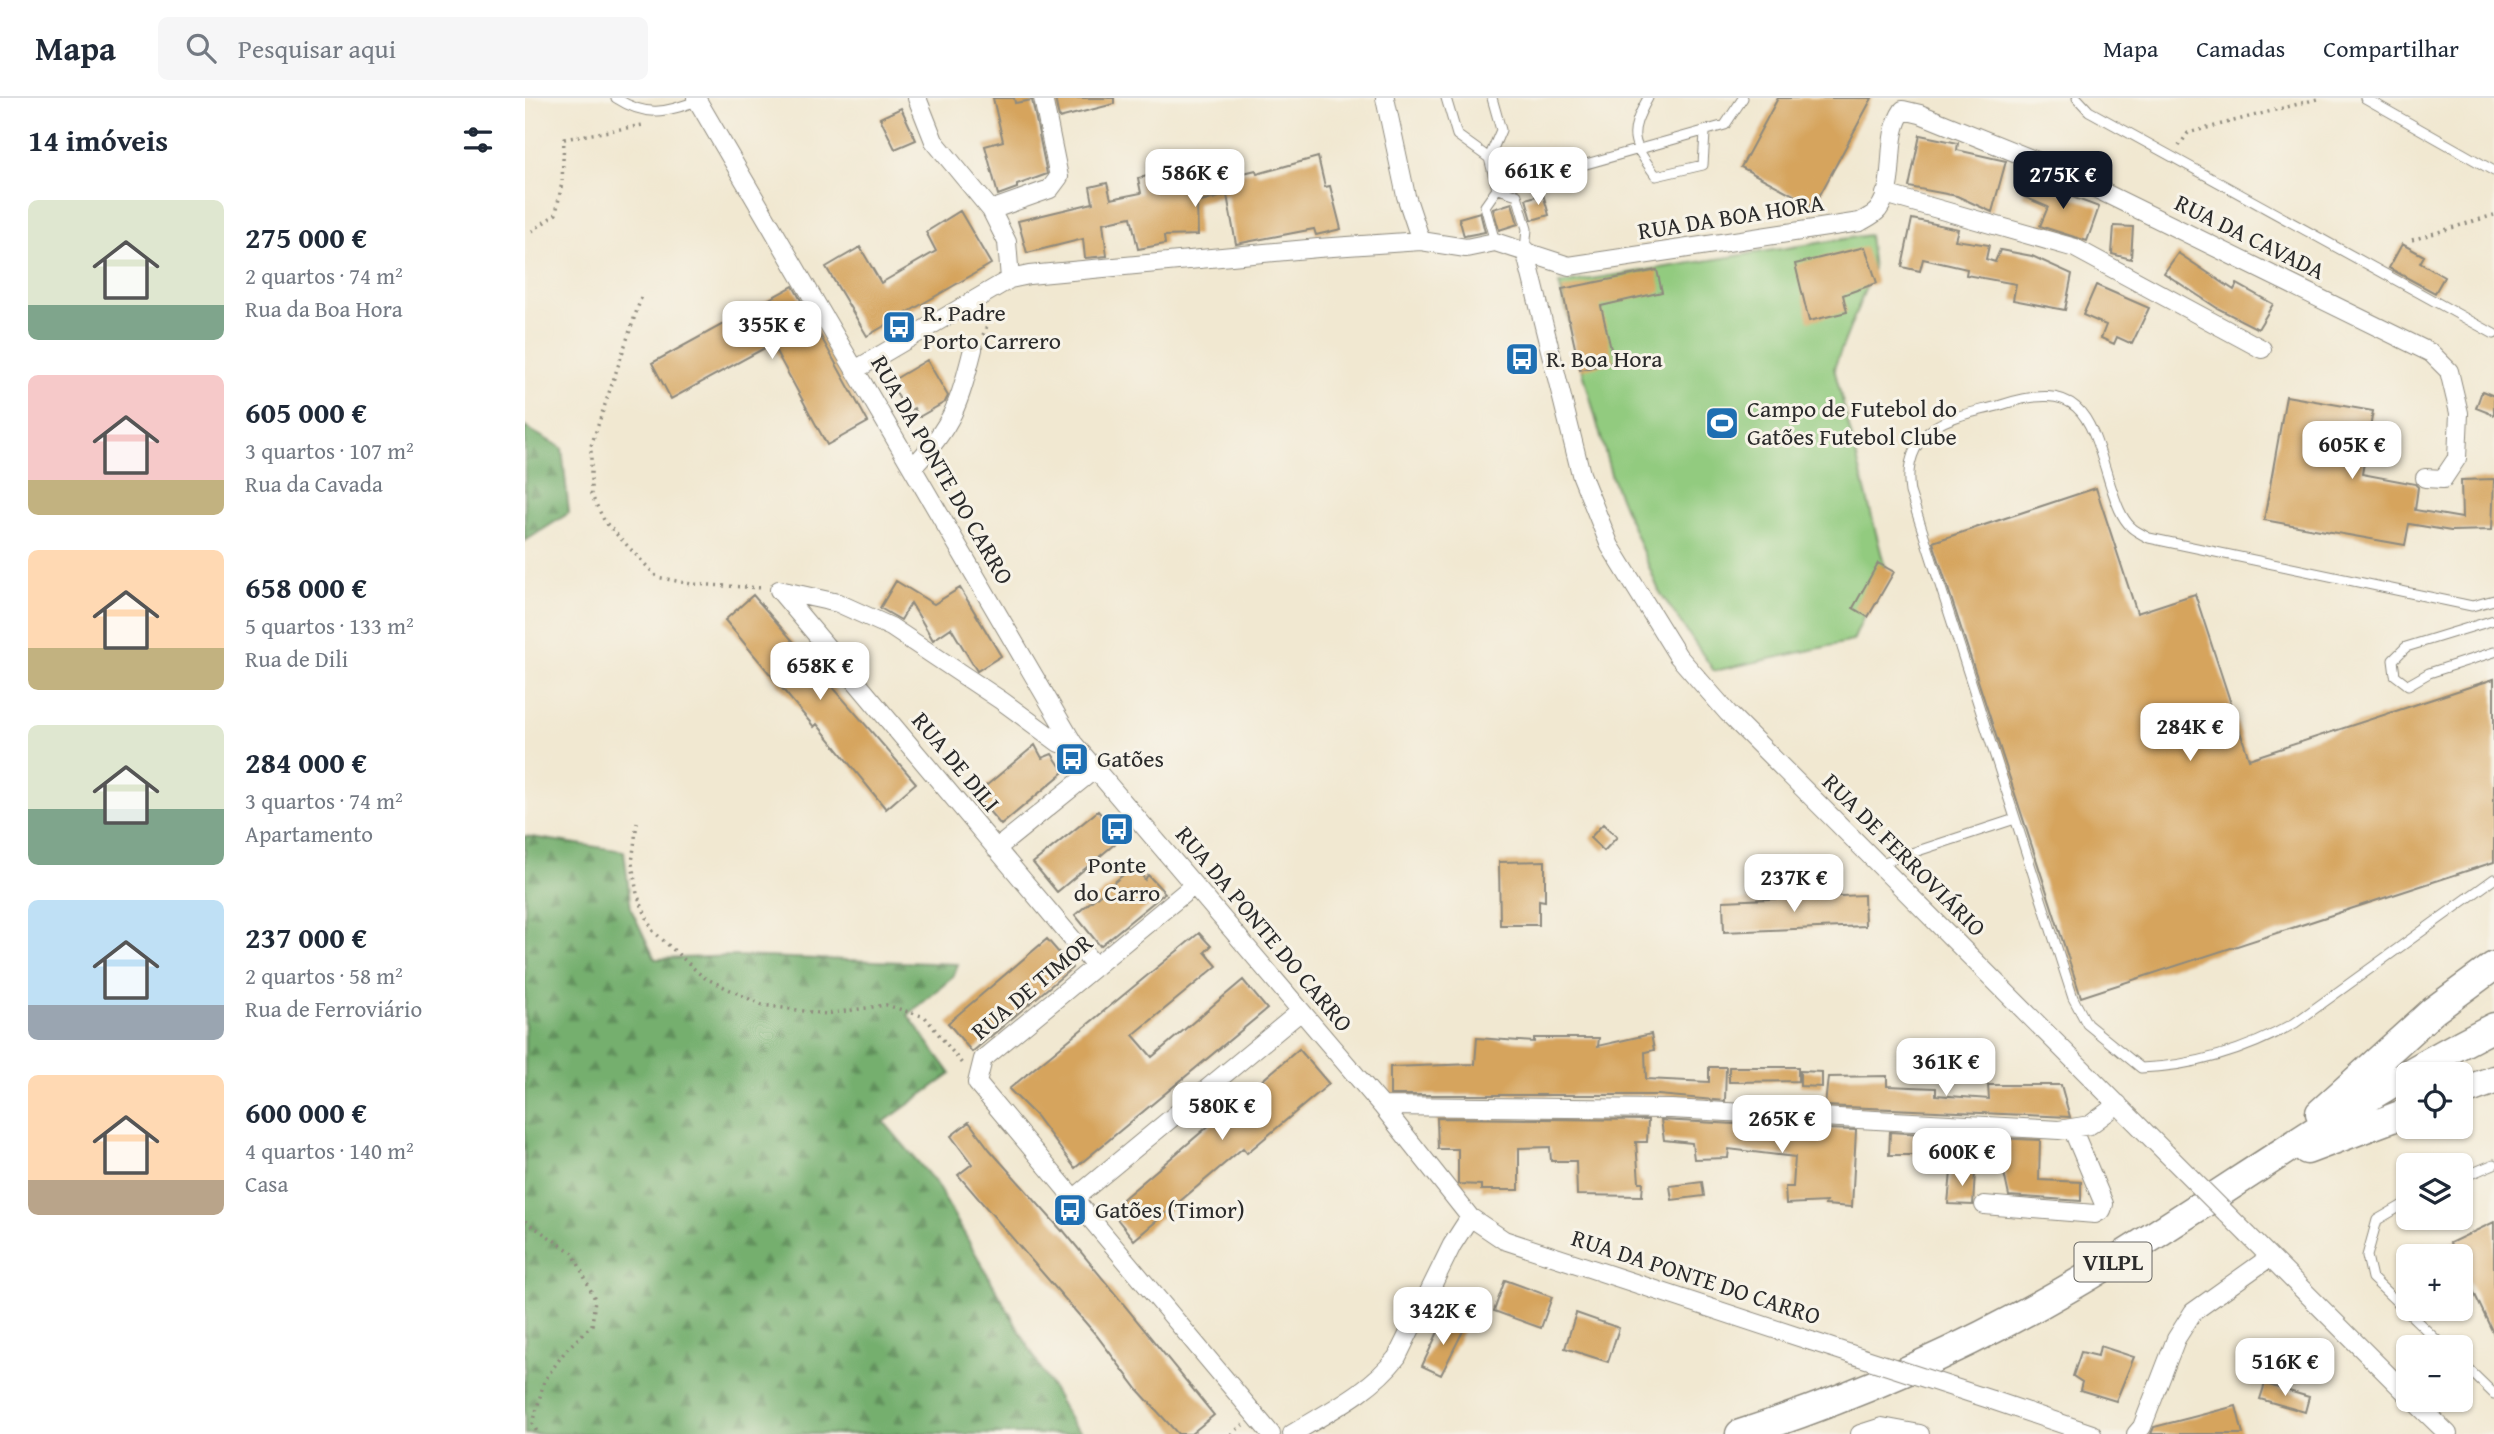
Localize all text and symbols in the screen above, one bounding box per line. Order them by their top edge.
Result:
search box [158,17,648,80]
text: Mapa [35,24,116,72]
icon: search [182,29,220,67]
text: Pesquisar aqui [238,29,396,68]
text: Mapa [2103,31,2158,66]
text: Camadas [2196,31,2285,66]
text: Compartilhar [2323,31,2459,66]
text: 14 imóveis [28,118,168,162]
icon: filters [459,121,497,159]
pin: 661K € [1481,148,1595,207]
pin: 586K € [1138,150,1252,209]
pin: 275K € [2006,152,2120,211]
text: 661K € [1504,153,1572,186]
text: 586K € [1161,155,1229,188]
text: 275K € [2029,157,2097,190]
street label: RUA DA BOA HORA [1635,184,1827,249]
street label: RUA DA CAVADA [2169,185,2332,288]
text: 275 000 € [245,215,367,259]
icon: home [84,228,168,312]
text: 2 quartos · 74 m² [245,259,403,292]
text: Rua da Boa Hora [245,292,403,325]
place label: R. Padre Porto Carrero [923,295,1061,358]
pin: 355K € [715,302,829,361]
text: 355K € [738,307,806,340]
bus stop icon: R. Padre Porto Carrero [880,308,918,346]
bus stop icon: R. Boa Hora [1503,340,1541,378]
place label: R. Boa Hora [1546,341,1663,376]
street label: RUA DA PONTE DO CARRO [862,349,1022,591]
text: 605 000 € [245,390,367,434]
place label: Campo de Futebol do Gatões Futebol Clube [1747,391,1957,454]
icon: home [84,403,168,487]
sports icon: Campo de Futebol do Gatões Futebol Clube [1703,404,1741,442]
pin: 605K € [2295,422,2409,481]
text: 605K € [2318,427,2386,460]
text: 3 quartos · 107 m² [245,434,414,467]
text: Rua da Cavada [245,467,383,500]
text: 658 000 € [245,565,367,609]
icon: home [84,578,168,662]
text: 5 quartos · 133 m² [245,609,414,642]
text: Rua de Dili [245,642,348,675]
pin: 658K € [763,642,877,702]
text: 658K € [786,648,854,681]
street label: RUA DE DILI [904,704,1009,819]
pin: 284K € [2133,704,2247,763]
text: 284K € [2156,709,2224,742]
text: 284 000 € [245,740,367,784]
bus stop icon: Gatões [1053,740,1091,778]
place label: Gatões [1097,741,1164,776]
icon: home [84,753,168,837]
street label: RUA DE FERROVIÁRIO [1815,765,1994,944]
text: 3 quartos · 74 m² [245,784,403,817]
bus stop icon: Ponte do Carro [1098,810,1136,848]
text: Apartamento [245,817,373,850]
street label: RUA DA PONTE DO CARRO [1168,818,1361,1039]
place label: Ponte do Carro [1074,847,1160,910]
pin: 237K € [1737,854,1851,914]
text: 237K € [1760,860,1828,893]
text: 237 000 € [245,915,367,959]
street label: RUA DE TIMOR [963,925,1100,1048]
icon: home [84,928,168,1012]
text: 2 quartos · 58 m² [245,959,403,992]
text: Rua de Ferroviário [245,992,422,1025]
pin: 361K € [1889,1038,2003,1098]
text: 361K € [1912,1044,1980,1077]
map controls [2396,1062,2473,1412]
button: locate [2396,1062,2473,1139]
pin: 580K € [1165,1082,1279,1142]
text: 580K € [1188,1088,1256,1121]
text: 600 000 € [245,1090,367,1134]
pin: 265K € [1725,1096,1839,1155]
text: 265K € [1748,1101,1816,1134]
icon: home [84,1103,168,1187]
pin: 600K € [1905,1128,2019,1188]
text: 4 quartos · 140 m² [245,1134,414,1167]
text: 600K € [1928,1134,1996,1167]
button: layers [2396,1153,2473,1230]
text: Casa [245,1167,288,1200]
bus stop icon: Gatões (Timor) [1051,1191,1089,1229]
place label: Gatões (Timor) [1095,1192,1245,1227]
street label: RUA DA PONTE DO CARRO [1567,1220,1825,1333]
road number: VILPL [2075,1242,2151,1282]
button: + [2396,1244,2473,1321]
pin: 342K € [1386,1288,1500,1347]
text: 342K € [1409,1293,1477,1326]
button: − [2396,1335,2473,1412]
pin: 516K € [2228,1338,2342,1398]
text: 516K € [2251,1344,2319,1377]

